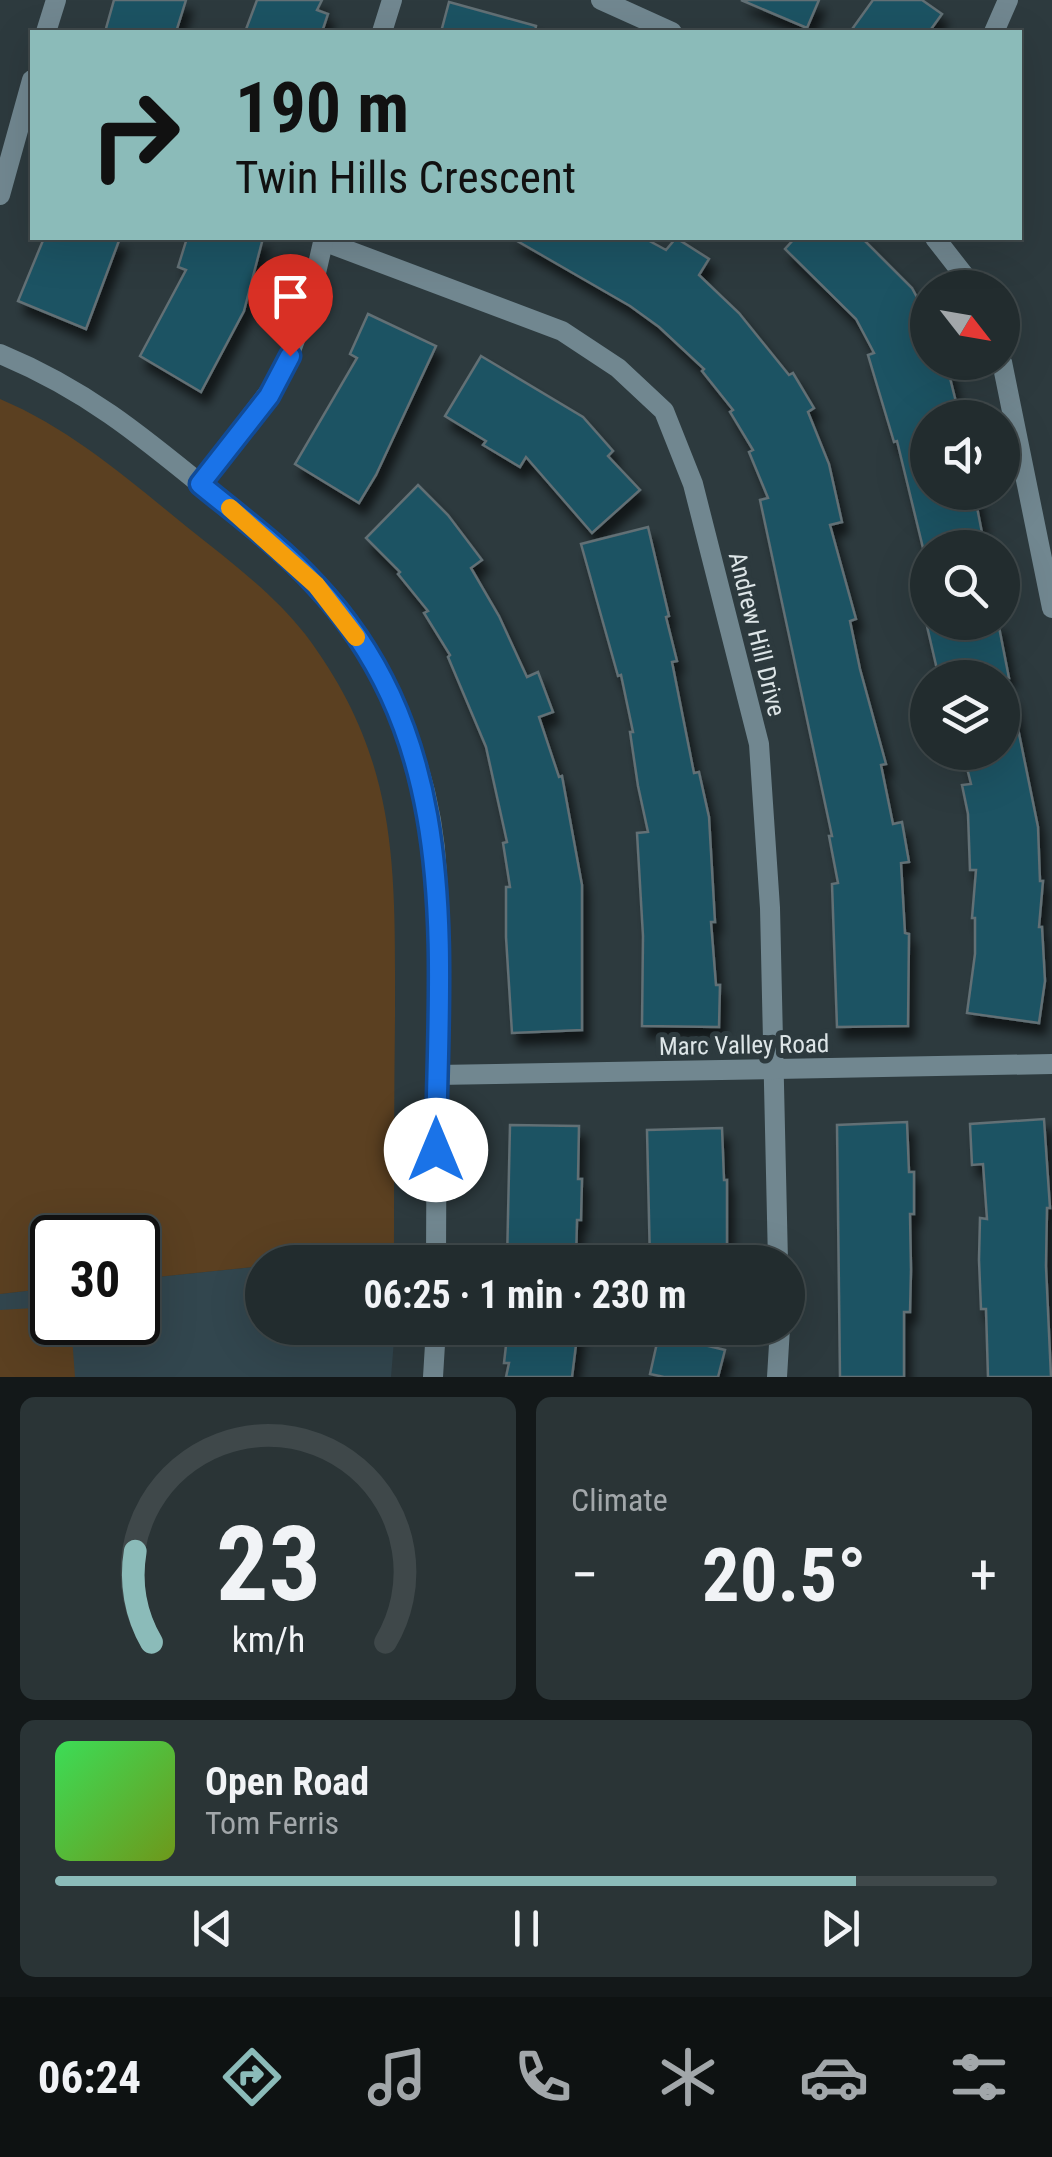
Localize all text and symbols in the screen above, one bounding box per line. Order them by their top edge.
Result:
text: 190 m [235,67,409,149]
icon: right [70,70,200,200]
text: Twin Hills Crescent [235,151,576,204]
pin [248,254,333,357]
icon: arrive [263,269,318,324]
north arrow [910,270,1020,380]
map controls [910,270,1020,770]
button: sound [910,400,1020,510]
button: search [910,530,1020,640]
street label: Andrew Hill Drive [723,549,791,719]
button: layers [910,660,1020,770]
street label: Marc Valley Road [659,1029,829,1061]
position arrow [384,1098,488,1202]
speed limit sign: 30 [30,1215,160,1345]
text: 06:25 · 1 min · 230 m [364,1273,686,1317]
text: Climate [571,1481,668,1519]
text: 23 [215,1504,321,1625]
text: 20.5° [702,1531,866,1619]
text: − [571,1543,599,1607]
text: + [970,1543,997,1607]
text: km/h [231,1619,305,1661]
text: Open Road [205,1760,369,1804]
text: Tom Ferris [205,1804,339,1842]
icon: previous [185,1901,240,1956]
icon: pause [499,1901,554,1956]
icon: next [813,1901,868,1956]
icon: directions [217,2042,287,2112]
icon: music [362,2042,432,2112]
icon: phone [508,2042,578,2112]
icon: climate [653,2042,723,2112]
icon: car [799,2042,869,2112]
icon: filters [944,2042,1014,2112]
text: 06:24 [38,2051,141,2104]

